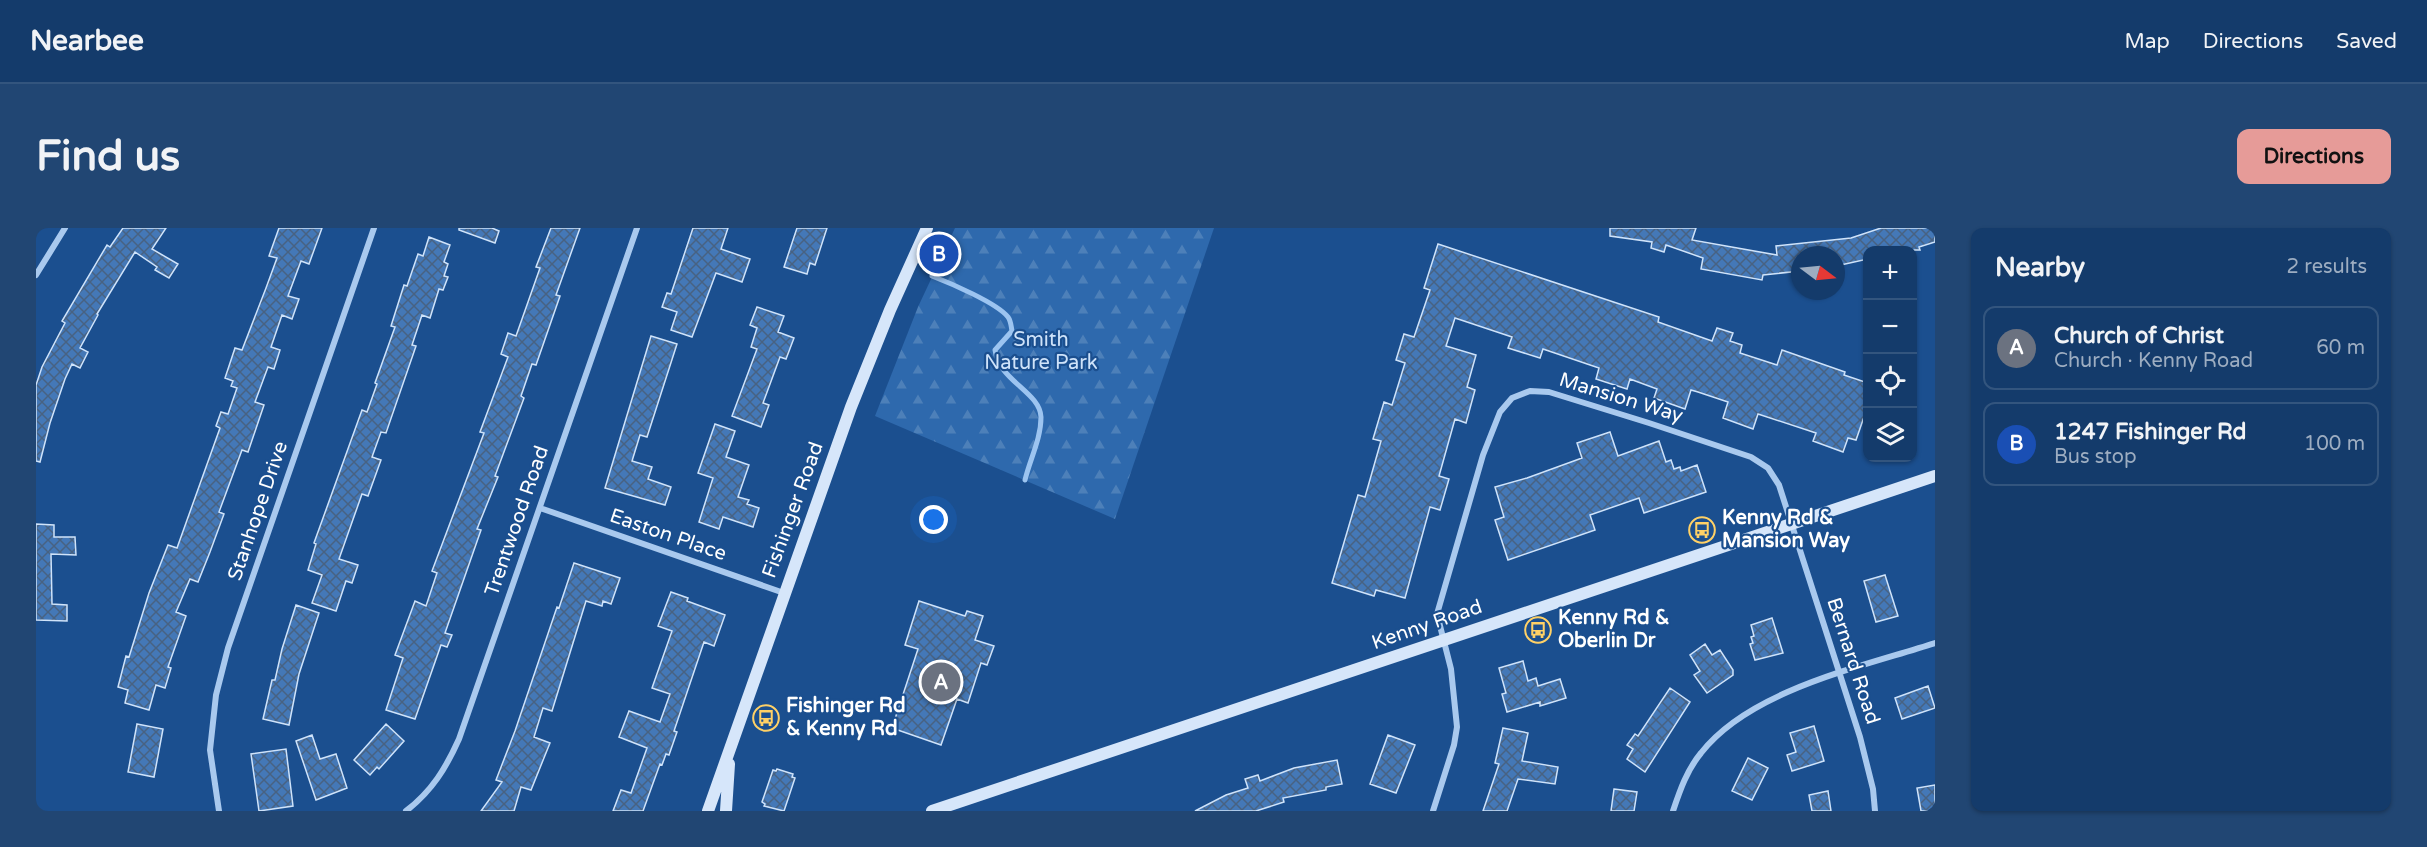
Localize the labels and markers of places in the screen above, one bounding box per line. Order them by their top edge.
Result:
pin: B [920,231,958,276]
place label: Kenny Rd & Mansion Way [1722,506,1850,553]
bus stop icon: Kenny Rd & Mansion Way [1687,515,1717,545]
place label: Kenny Rd & Oberlin Dr [1558,606,1670,653]
bus stop icon: Kenny Rd & Oberlin Dr [1523,615,1553,645]
pin: A [922,660,960,704]
place label: Fishinger Rd & Kenny Rd [786,694,906,741]
bus stop icon: Fishinger Rd & Kenny Rd [751,703,781,733]

